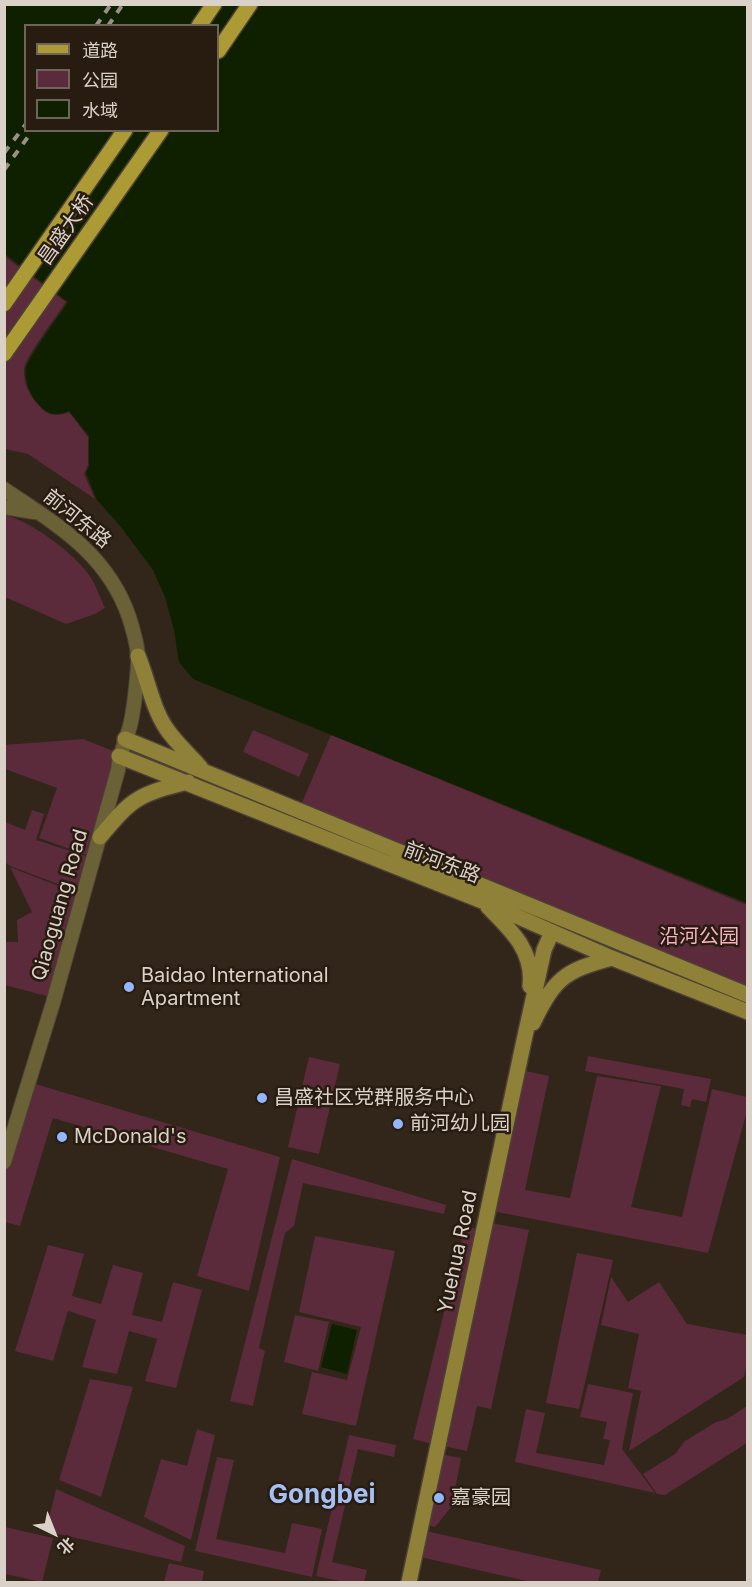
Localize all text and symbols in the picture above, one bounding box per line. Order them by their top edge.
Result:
legend [24,24,219,132]
text: 道路 [82,40,118,61]
text: 公园 [82,70,118,91]
text: 水域 [82,100,118,121]
street label: 昌盛大桥 [33,190,99,270]
street label: 前河东路 [38,485,116,553]
street label: Qiaoguang Road [27,826,93,984]
street label: 前河东路 [400,837,484,889]
park label: 沿河公园 [659,925,739,949]
place label: Baidao International Apartment [141,964,329,1011]
marker: Baidao International Apartment [122,980,136,994]
place label: 昌盛社区党群服务中心 [274,1086,474,1110]
marker: 昌盛社区党群服务中心 [255,1091,269,1105]
place label: 前河幼儿园 [410,1112,510,1136]
marker: 前河幼儿园 [391,1117,405,1131]
place label: McDonald's [74,1125,187,1149]
marker: McDonald's [55,1130,69,1144]
street label: Yuehua Road [433,1188,483,1316]
district label: Gongbei [269,1479,375,1511]
place label: 嘉豪园 [451,1486,511,1510]
marker: 嘉豪园 [432,1491,446,1505]
north arrow [24,1503,84,1563]
text: 北 [54,1533,79,1559]

